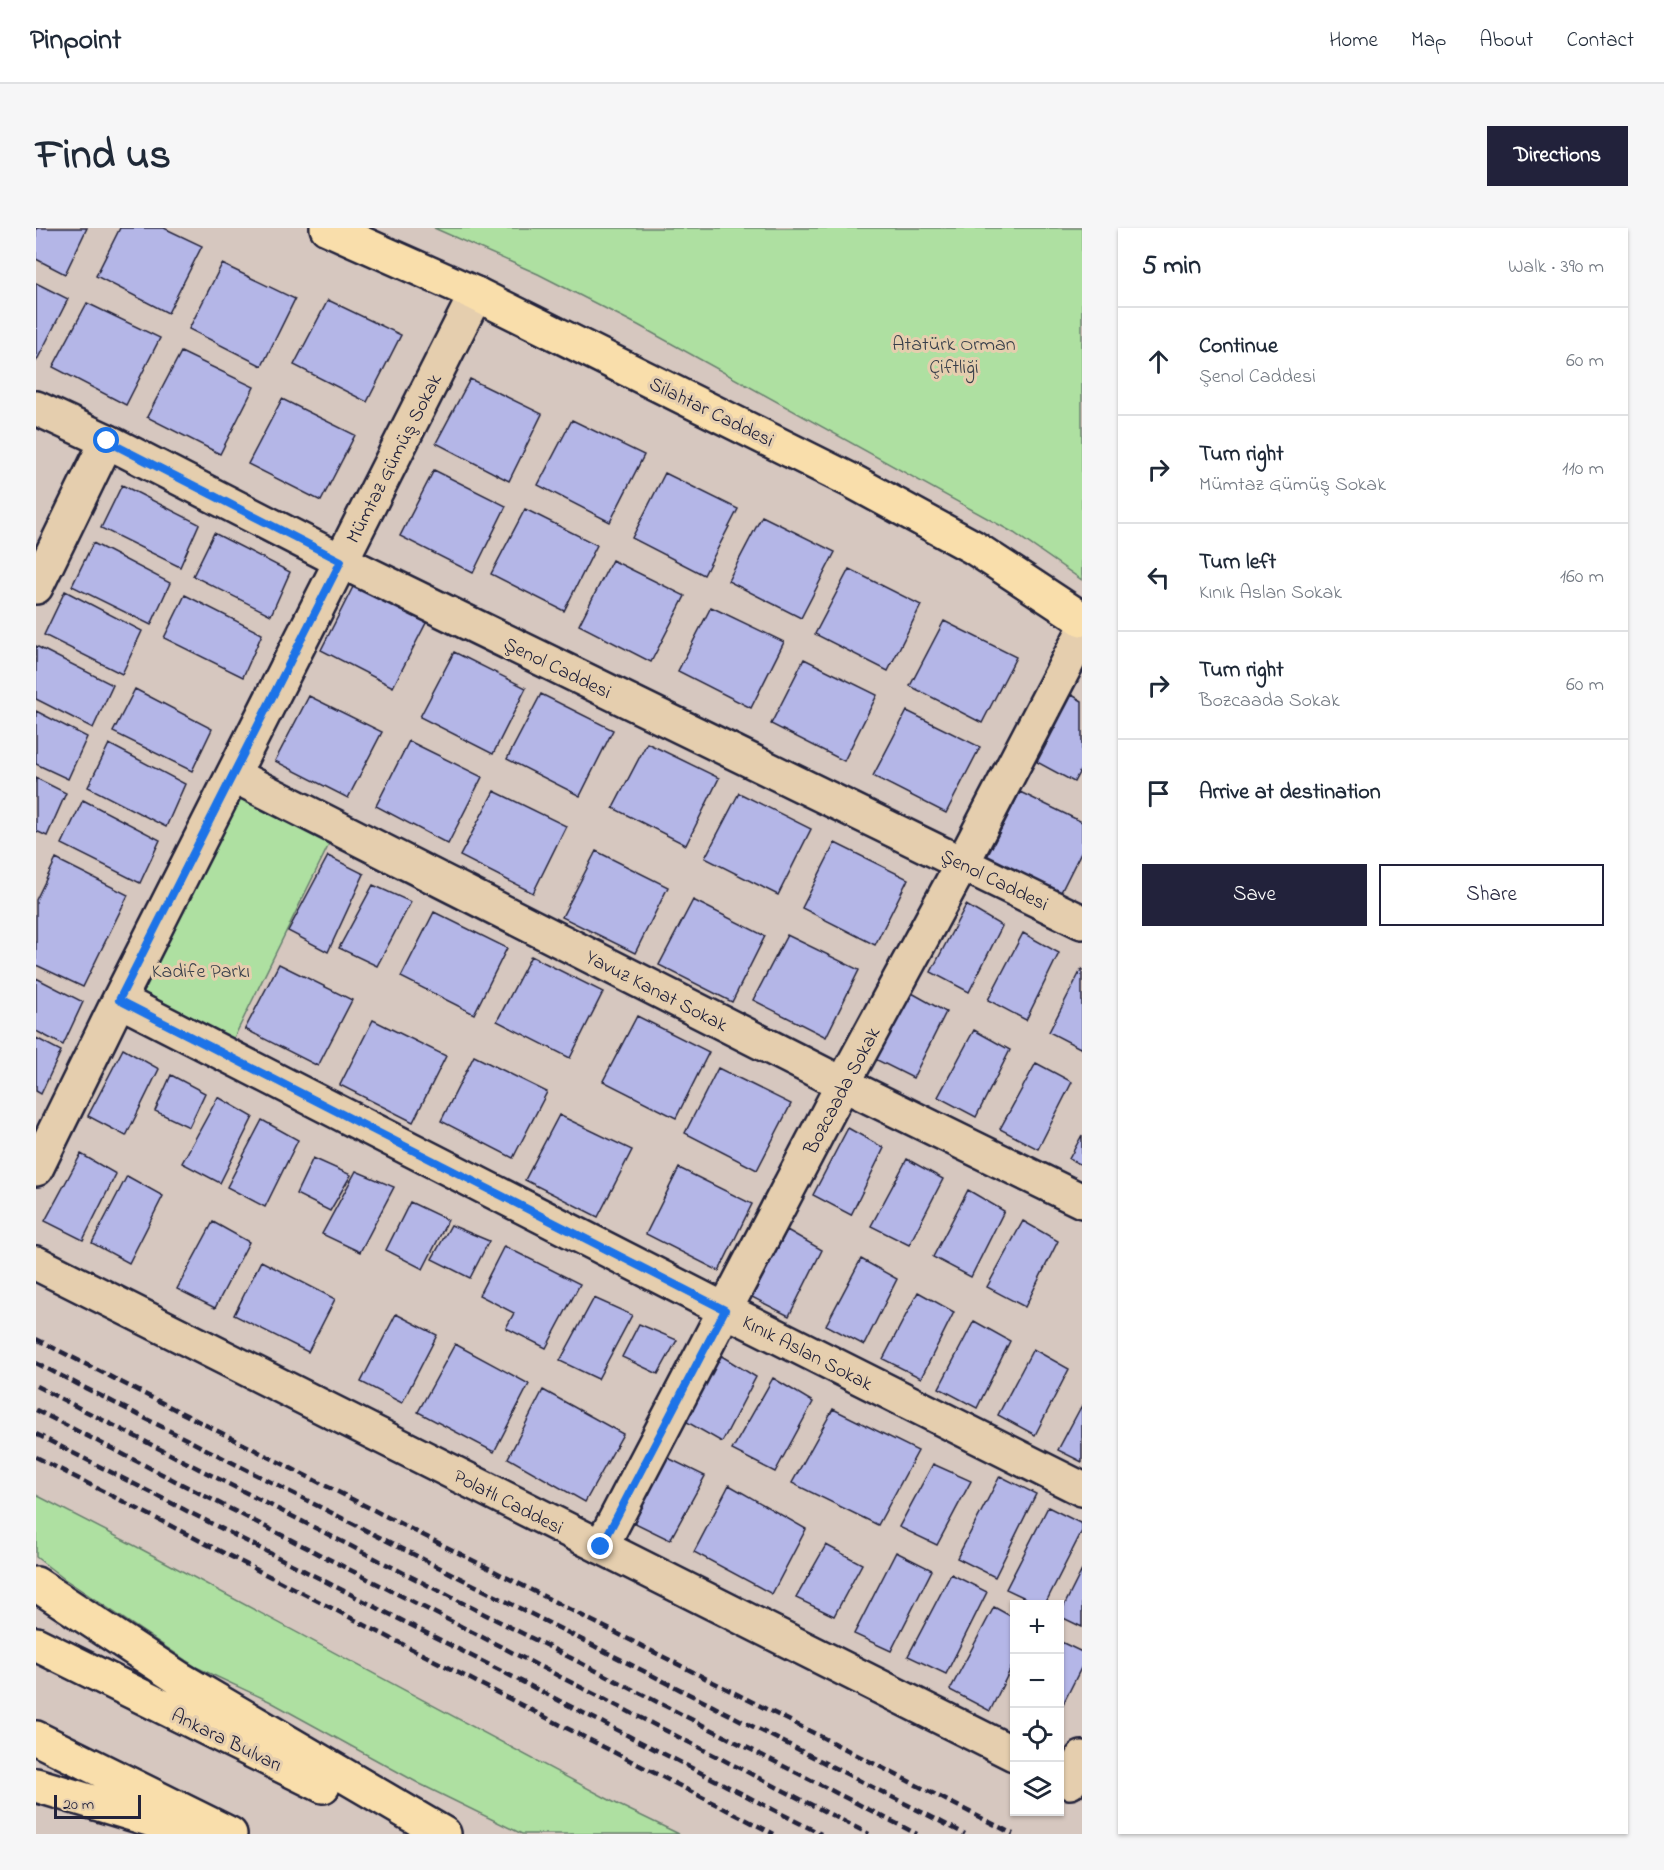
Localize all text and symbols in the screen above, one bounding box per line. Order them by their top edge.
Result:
text: Pinpoint [30,21,121,62]
text: Home [1329,26,1378,56]
text: Map [1411,26,1446,56]
text: About [1479,26,1533,56]
text: Contact [1566,26,1634,56]
text: Find us [36,126,171,187]
button: Directions [1487,126,1628,186]
text: 5 min [1142,248,1201,286]
text: Walk · 390 m [1508,253,1604,282]
park label: Atatürk Orman Çiftliği [892,331,1016,384]
text: Continue [1199,331,1278,363]
icon: ahead [1142,345,1175,378]
text: 60 m [1566,347,1604,376]
text: Şenol Caddesi [1199,363,1316,392]
street label: Mümtaz Gümüş Sokak [340,369,451,549]
street label: Silahtar Caddesi [644,370,778,456]
route start [93,427,119,453]
text: Turn right [1199,439,1284,471]
icon: right [1142,453,1175,486]
text: 110 m [1562,455,1604,484]
text: Mümtaz Gümüş Sokak [1199,471,1386,500]
text: Turn left [1199,547,1276,579]
icon: left [1142,561,1175,594]
text: 160 m [1560,563,1604,592]
text: Kınık Aslan Sokak [1199,579,1342,608]
street label: Şenol Caddesi [498,631,616,708]
text: Turn right [1199,655,1284,687]
icon: right [1142,669,1175,702]
text: 60 m [1566,671,1604,700]
text: Bozcaada Sokak [1199,687,1340,716]
icon: arrive [1142,777,1175,810]
text: Arrive at destination [1199,777,1381,809]
street label: Şenol Caddesi [935,843,1053,920]
button: Save [1142,864,1367,926]
button: Share [1379,864,1604,926]
street label: Yavuz Kanat Sokak [580,944,732,1041]
park label: Kadife Parkı [152,958,250,987]
street label: Bozcaada Sokak [797,1022,889,1161]
street label: Kınık Aslan Sokak [737,1309,877,1400]
street label: Polatlı Caddesi [448,1463,568,1543]
route end [587,1533,613,1559]
map controls [1010,1600,1064,1816]
button: + [1010,1600,1064,1654]
button: − [1010,1654,1064,1708]
street label: Ankara Bulvarı [166,1702,286,1781]
button: locate [1010,1708,1064,1762]
button: layers [1010,1762,1064,1816]
scale bar [54,1792,141,1820]
text: 20 m [63,1793,94,1817]

